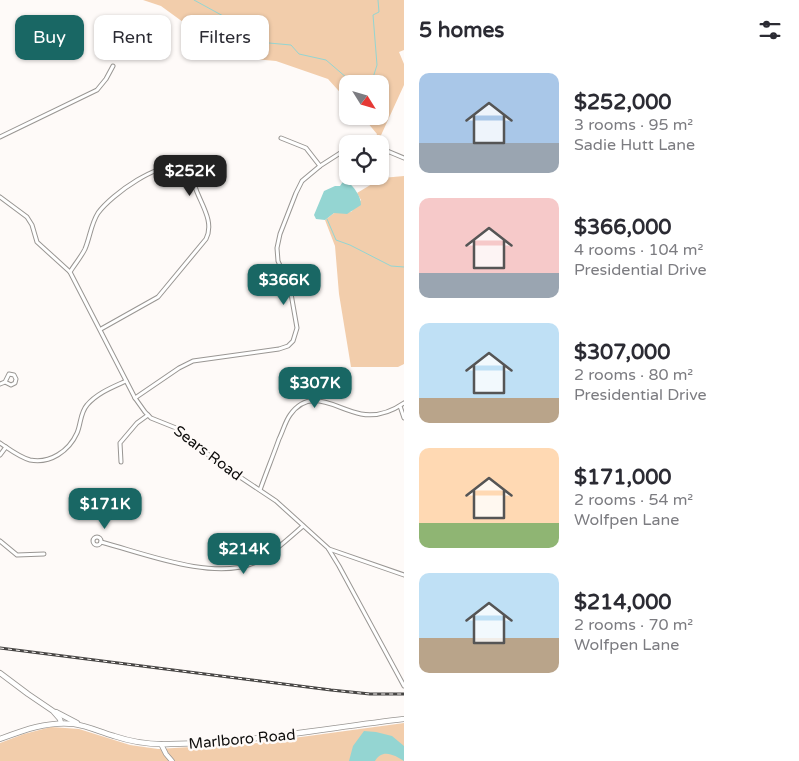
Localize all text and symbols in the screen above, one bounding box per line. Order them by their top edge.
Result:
chip: Buy [15,15,84,60]
chip: Rent [94,15,171,60]
chip: Filters [181,15,269,60]
icon: filters [756,16,784,44]
text: 5 homes [419,18,504,43]
north arrow [339,75,389,125]
map controls [339,75,389,185]
text: $252,000 [574,90,672,115]
icon: home [459,93,519,153]
text: 3 rooms · 95 m² [574,115,693,135]
button: locate [339,135,389,185]
text: Sadie Hutt Lane [574,135,695,155]
pin: $252K [155,154,225,197]
text: $252K [165,161,215,181]
text: $366,000 [574,215,672,240]
icon: home [459,218,519,278]
text: 4 rooms · 104 m² [574,240,703,260]
text: Presidential Drive [574,260,707,280]
pin: $366K [249,264,319,306]
text: $366K [259,270,309,290]
text: $307,000 [574,340,670,365]
icon: home [459,343,519,403]
text: 2 rooms · 80 m² [574,365,693,385]
pin: $307K [280,366,350,409]
text: $307K [290,373,340,393]
text: Presidential Drive [574,385,707,405]
street label: Sears Road [170,422,246,484]
text: $171,000 [574,465,672,490]
icon: home [459,468,519,528]
pin: $171K [70,488,140,530]
text: 2 rooms · 54 m² [574,490,693,510]
text: $171K [80,494,130,514]
text: Wolfpen Lane [574,510,679,530]
pin: $214K [209,532,279,575]
text: $214K [219,539,269,559]
text: $214,000 [574,590,672,615]
icon: home [459,593,519,653]
text: 2 rooms · 70 m² [574,615,693,635]
text: Wolfpen Lane [574,635,679,655]
street label: Marlboro Road [188,725,296,753]

